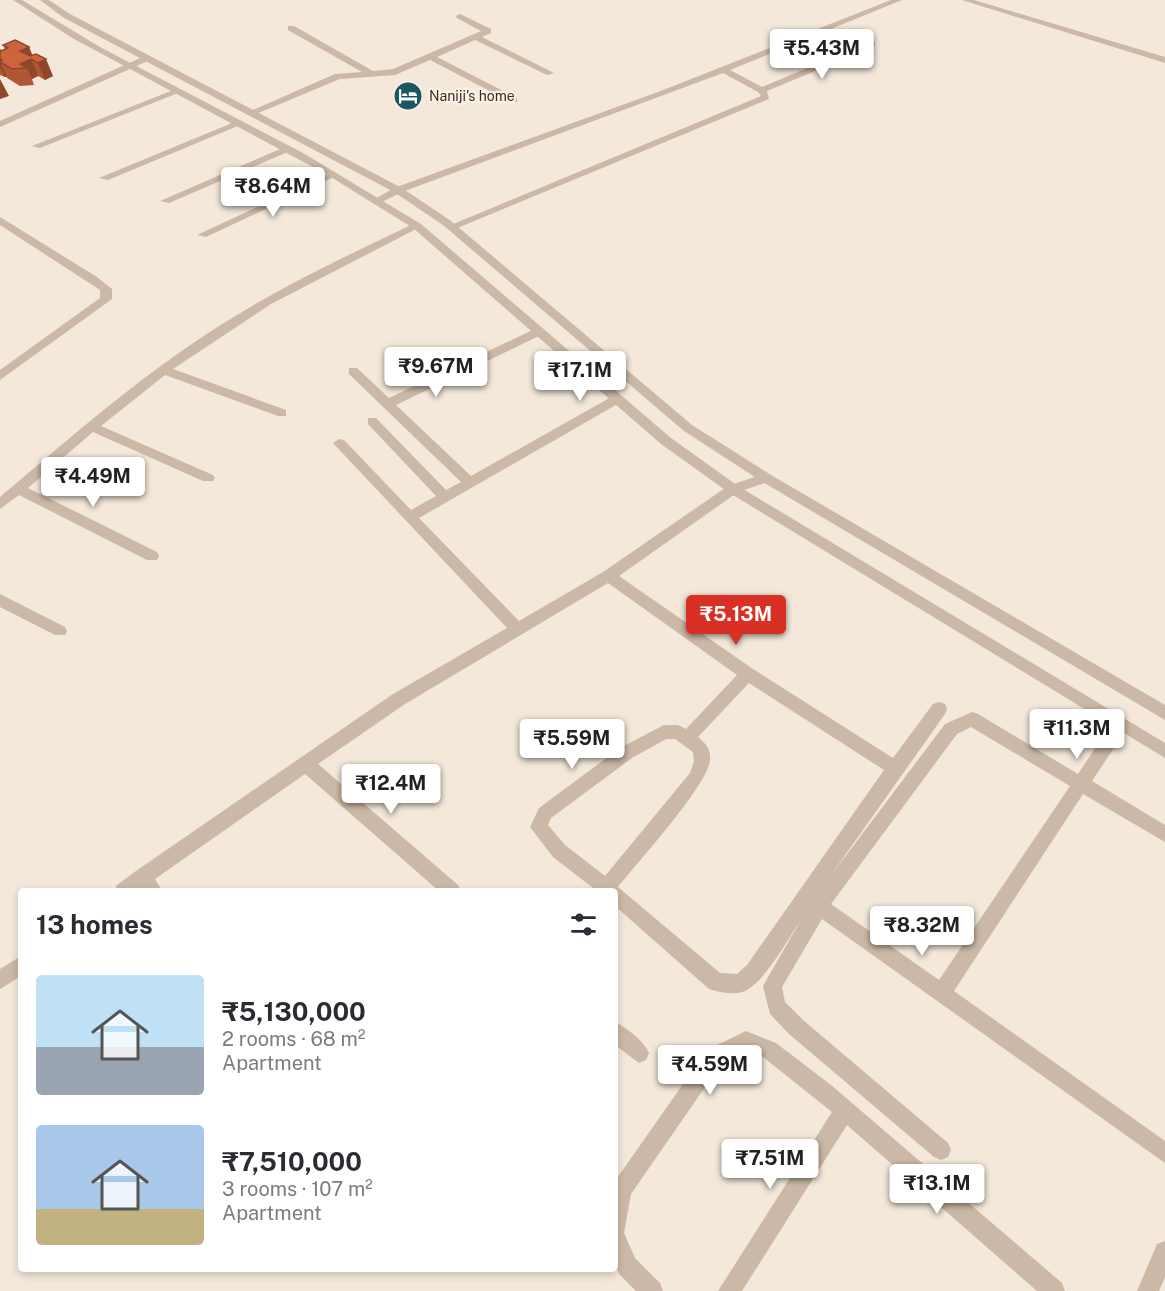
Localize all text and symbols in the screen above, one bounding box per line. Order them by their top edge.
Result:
pin: ₹5.43M [773,29,871,80]
text: ₹5.43M [784,36,860,60]
hotel icon: Naniji's home [392,80,424,112]
place label: Naniji's home [429,88,515,104]
pin: ₹8.64M [224,167,322,218]
text: ₹8.64M [235,174,311,198]
pin: ₹9.67M [387,347,485,398]
pin: ₹17.1M [531,351,629,402]
text: ₹9.67M [398,354,474,378]
text: ₹17.1M [548,358,612,382]
pin: ₹4.49M [44,457,142,508]
text: ₹4.49M [55,464,131,488]
pin: ₹5.13M [687,595,785,646]
text: ₹5.13M [700,602,772,626]
pin: ₹11.3M [1028,709,1126,760]
text: ₹11.3M [1043,716,1111,740]
pin: ₹5.59M [523,719,621,770]
text: ₹5.59M [534,726,610,750]
pin: ₹12.4M [342,764,440,815]
text: ₹12.4M [356,771,426,795]
pin: ₹8.32M [873,906,971,957]
icon: filters [567,908,600,941]
text: 13 homes [36,909,153,940]
text: ₹8.32M [884,913,960,937]
text: ₹5,130,000 [222,996,366,1027]
icon: home [84,999,156,1071]
text: 2 rooms · 68 m² [222,1027,365,1051]
pin: ₹4.59M [661,1045,759,1096]
text: Apartment [222,1051,322,1075]
text: ₹4.59M [672,1052,748,1076]
pin: ₹7.51M [721,1139,819,1190]
text: ₹7,510,000 [222,1146,362,1177]
text: ₹7.51M [736,1146,804,1170]
icon: home [84,1149,156,1221]
pin: ₹13.1M [888,1164,986,1215]
text: ₹13.1M [903,1171,971,1195]
text: 3 rooms · 107 m² [222,1177,373,1201]
text: Apartment [222,1201,322,1225]

